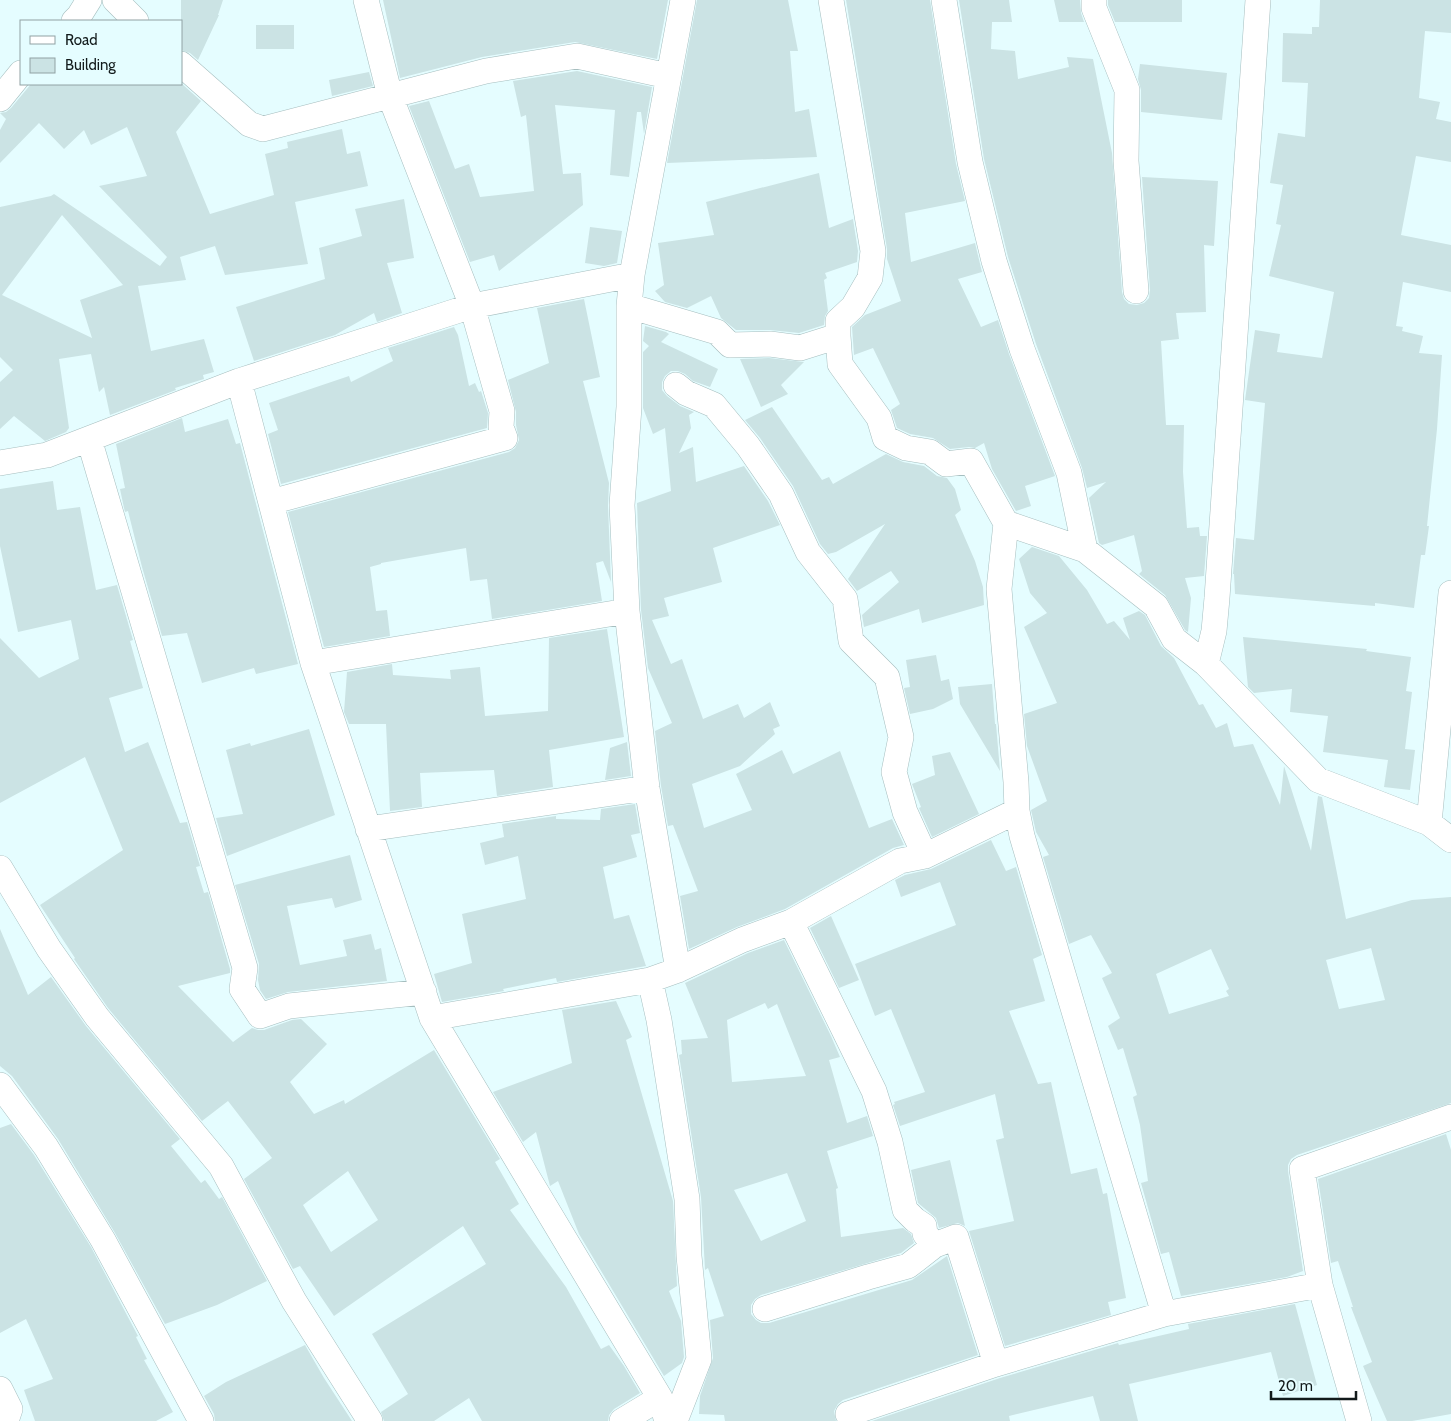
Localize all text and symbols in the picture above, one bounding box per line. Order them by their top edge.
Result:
legend [20,20,182,85]
text: Road [65,31,98,49]
text: Building [65,56,116,74]
scale bar [1271,1368,1356,1400]
text: 20 m [1278,1377,1313,1395]

